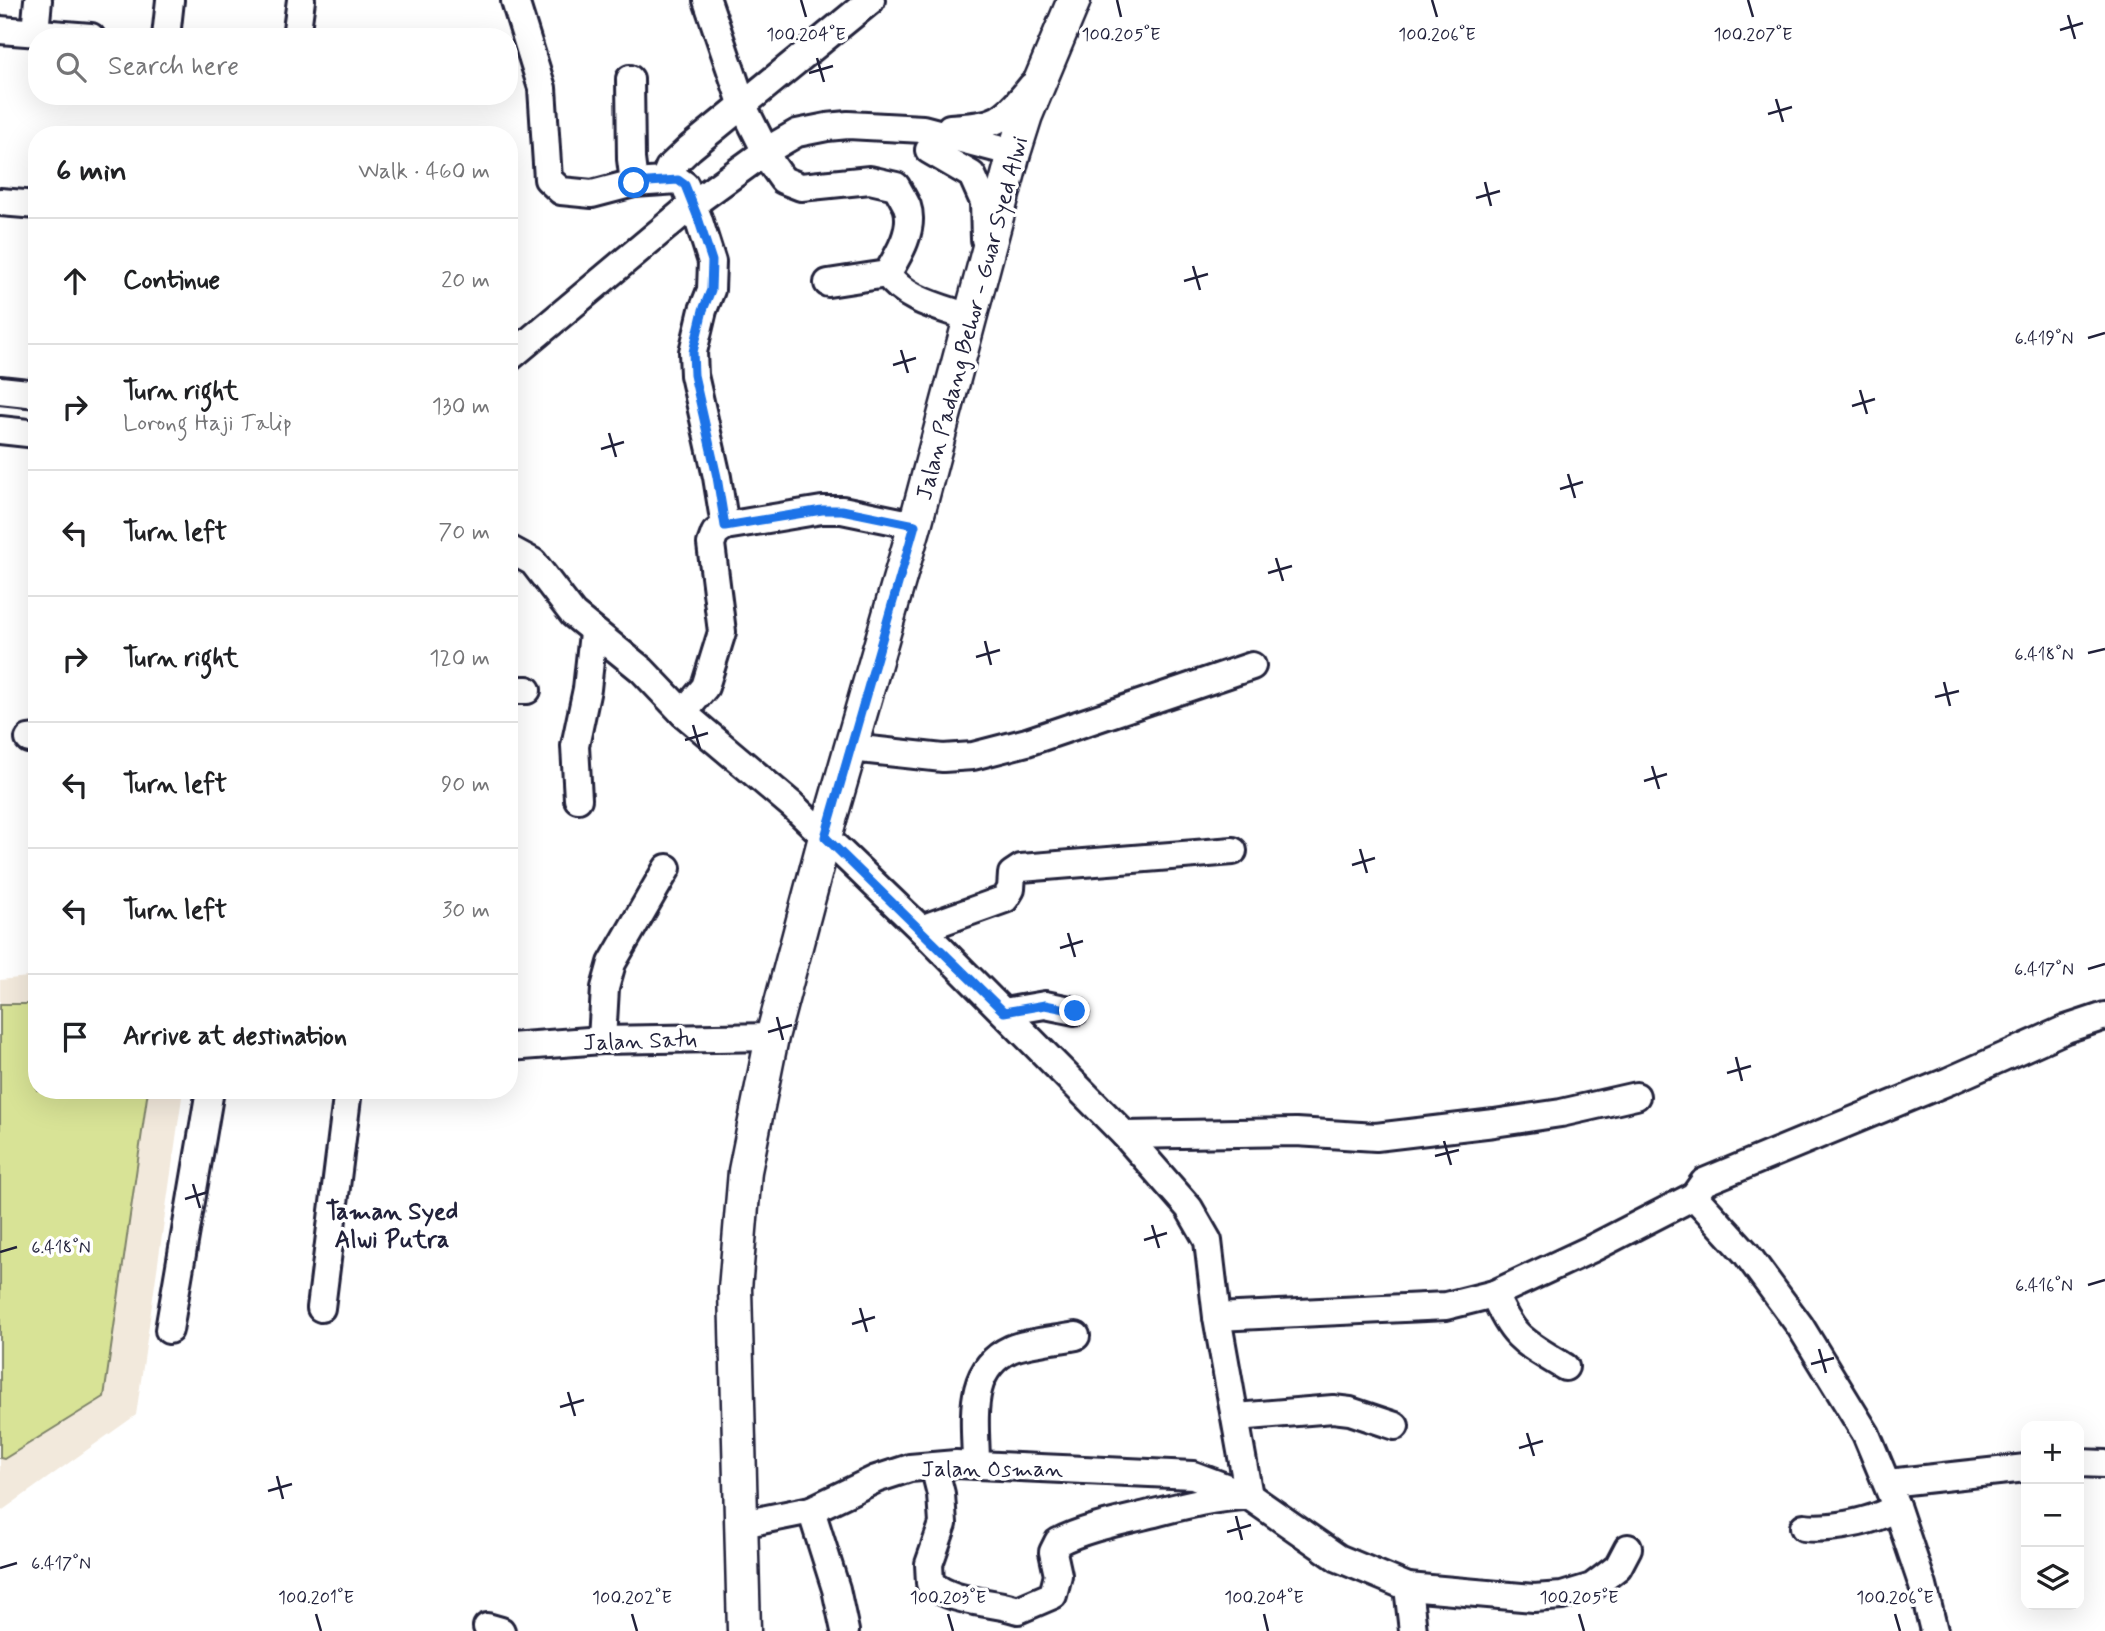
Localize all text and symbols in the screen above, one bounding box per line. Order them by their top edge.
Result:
text: 100.204°E [766,23,846,47]
text: 100.205°E [1081,23,1161,47]
text: 100.206°E [1398,23,1476,47]
text: 100.207°E [1713,23,1793,47]
search box [28,28,518,105]
icon: search [52,48,90,86]
text: Search here [108,50,239,84]
street label: Jalan Padang Behor - Guar Syed Alwi [910,134,1036,504]
text: 6 min [56,152,127,191]
text: Walk · 460 m [358,157,490,187]
route start [618,167,649,198]
icon: ahead [56,262,94,300]
text: Continue [123,264,220,298]
text: 20 m [441,266,490,296]
text: 6.419°N [2014,327,2074,351]
text: Turn right [123,375,239,409]
icon: right [56,388,94,426]
text: 130 m [432,392,490,422]
text: Lorong Haji Talip [123,409,292,439]
icon: left [56,514,94,552]
text: Turn left [123,516,227,550]
text: 70 m [438,518,490,548]
icon: right [56,640,94,678]
text: Turn right [123,642,239,676]
text: 6.418°N [2014,643,2074,667]
text: 120 m [429,644,490,674]
icon: left [56,766,94,804]
text: Turn left [123,768,227,802]
text: 90 m [441,770,490,800]
icon: left [56,892,94,930]
text: Turn left [123,894,227,928]
text: 30 m [442,896,490,926]
text: 6.417°N [2014,958,2074,982]
route end [1059,995,1090,1026]
icon: arrive [56,1018,94,1056]
text: Arrive at destination [123,1020,347,1054]
street label: Jalan Satu [583,1025,698,1059]
district label: Taman Syed Alwi Putra [326,1197,458,1256]
text: 6.418°N [31,1236,91,1260]
text: 6.416°N [2015,1274,2073,1298]
map controls [2021,1421,2084,1610]
button: + [2021,1421,2084,1484]
street label: Jalan Osman [921,1455,1063,1485]
button: − [2021,1484,2084,1547]
button: layers [2021,1547,2084,1610]
text: 6.417°N [31,1552,91,1576]
text: 100.201°E [278,1586,354,1610]
text: 100.202°E [592,1586,672,1610]
text: 100.203°E [910,1586,986,1610]
text: 100.204°E [1224,1586,1304,1610]
text: 100.205°E [1539,1586,1619,1610]
text: 100.206°E [1856,1586,1934,1610]

